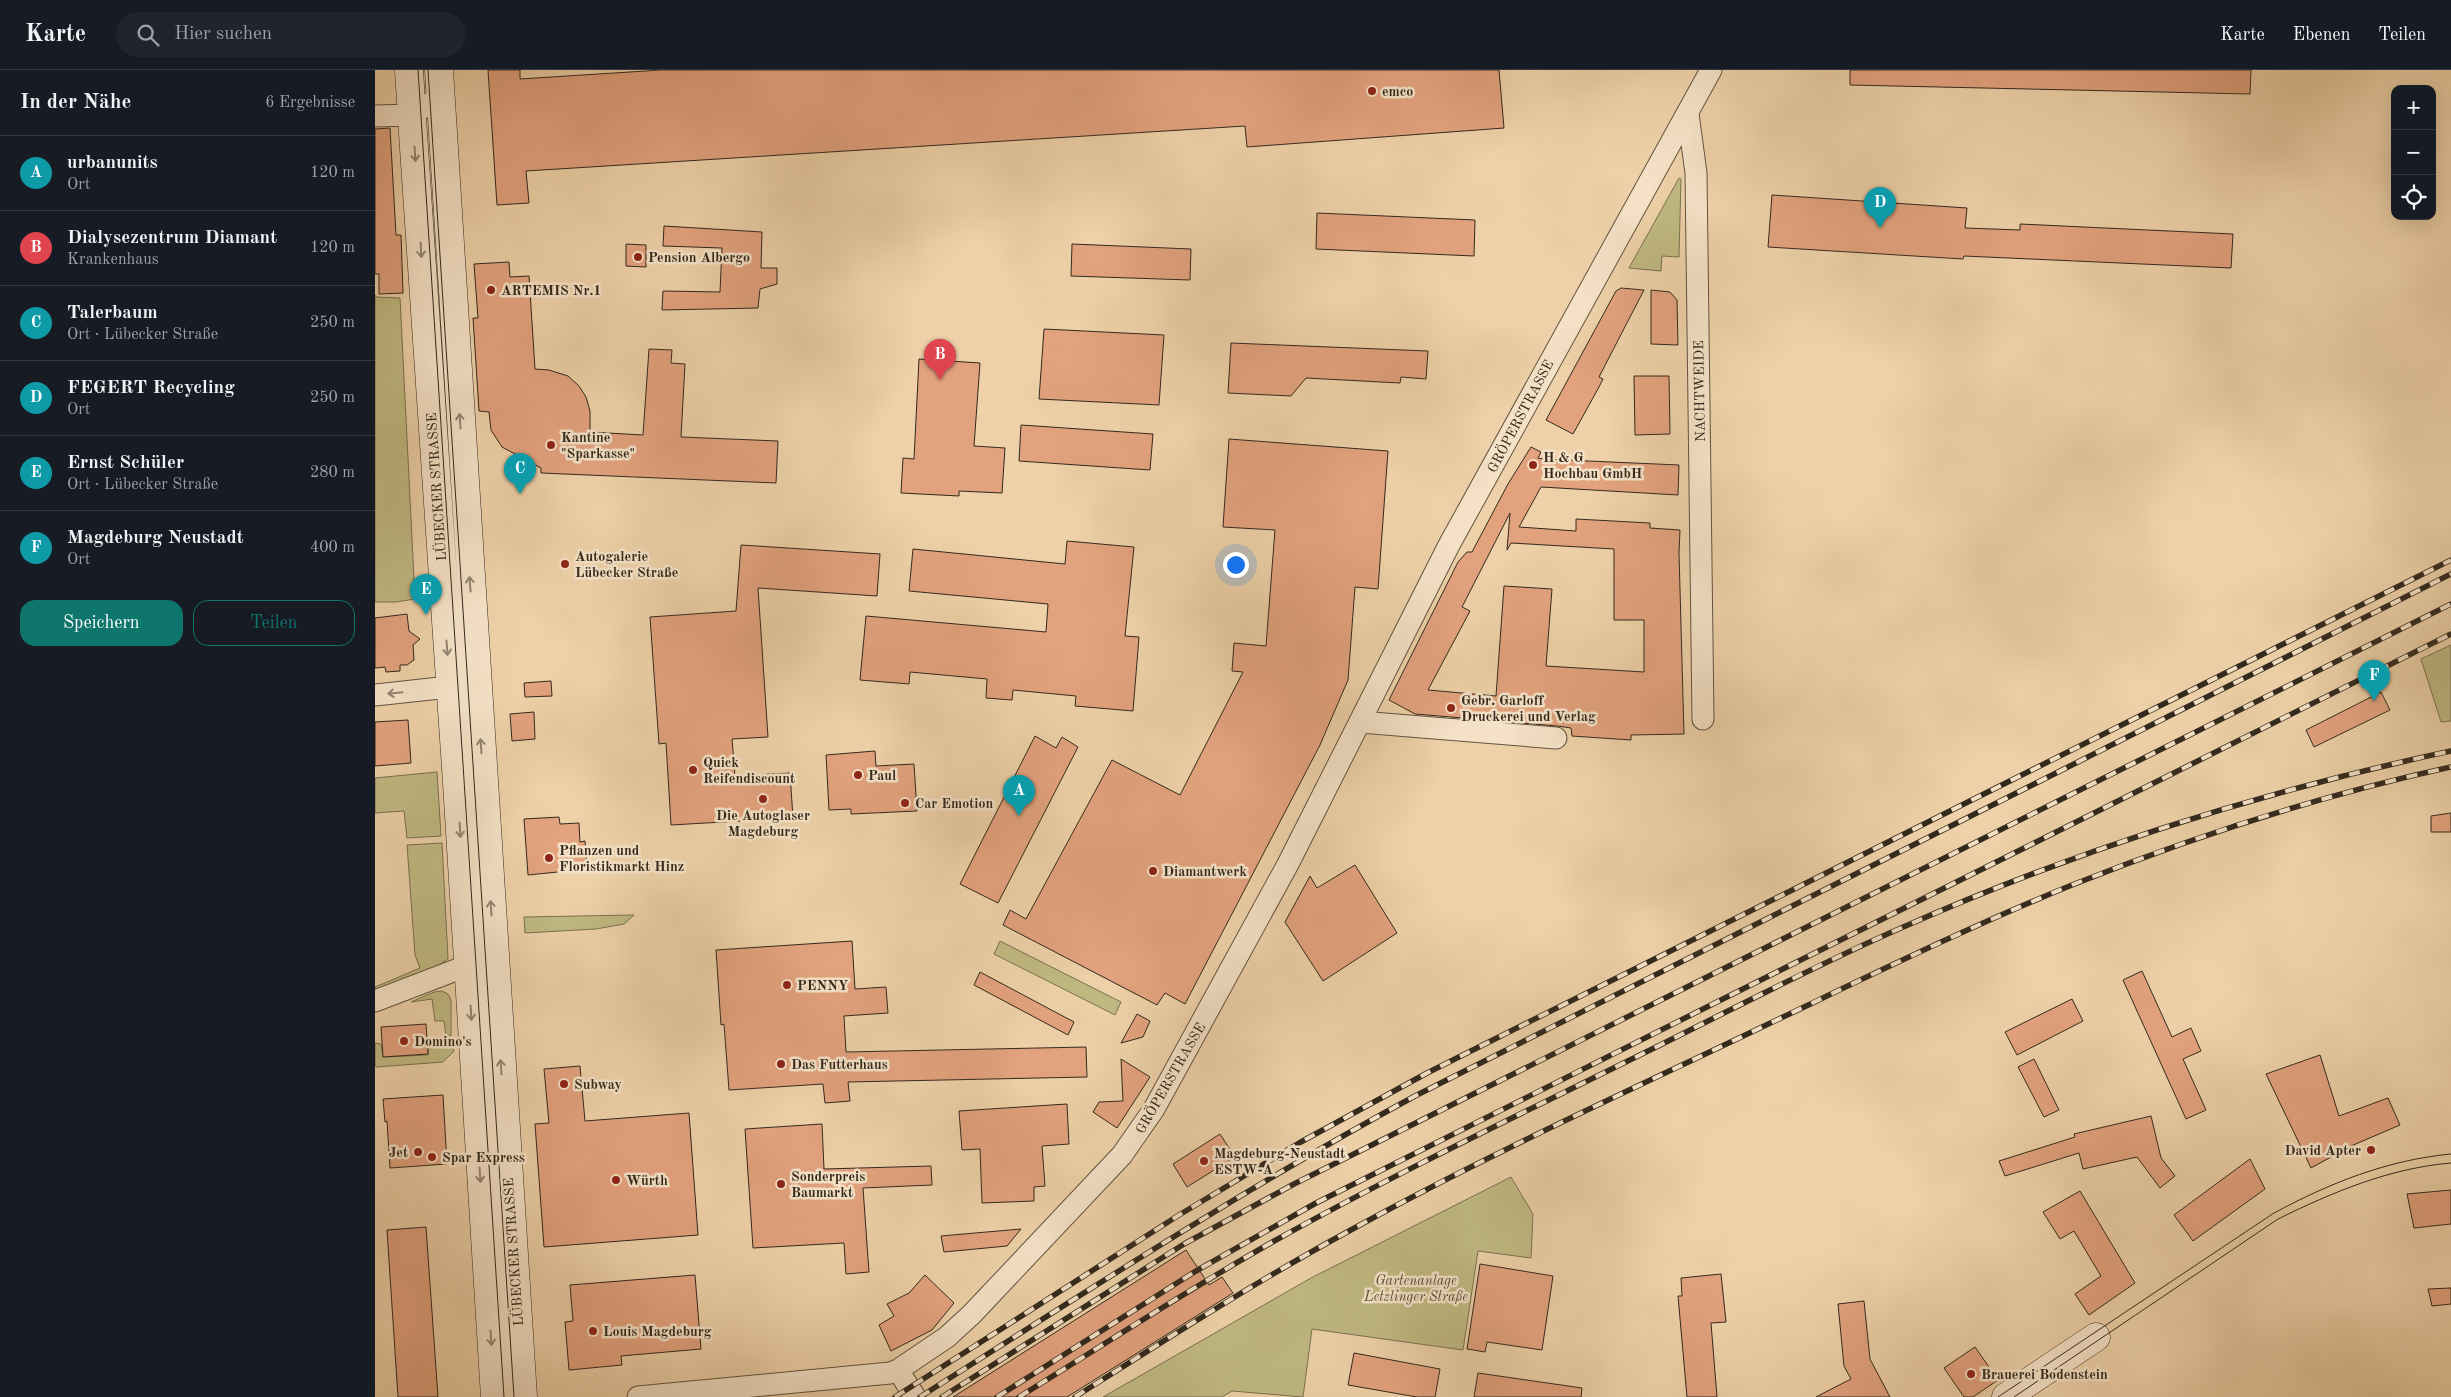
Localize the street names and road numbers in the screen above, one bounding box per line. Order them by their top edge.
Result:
street label: NACHTWEIDE [1692,340,1708,442]
street label: GRÖPERSTRASSE [1483,356,1557,475]
street label: LÜBECKER STRASSE [422,412,449,562]
street label: GRÖPERSTRASSE [1131,1019,1208,1136]
street label: LÜBECKER STRASSE [499,1177,526,1327]

